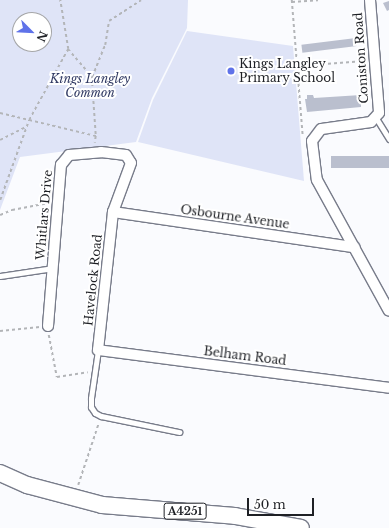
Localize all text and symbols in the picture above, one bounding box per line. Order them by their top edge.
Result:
north arrow [12,12,52,52]
street label: Coniston Road [351,12,371,104]
text: N [34,29,51,44]
place label: Kings Langley Primary School [239,57,335,85]
marker: Kings Langley Primary School [226,66,236,76]
park label: Kings Langley Common [50,72,130,100]
street label: Whitlars Drive [33,169,55,261]
street label: Osbourne Avenue [179,202,291,232]
street label: Havelock Road [81,233,105,327]
street label: Belham Road [203,344,287,368]
scale bar [249,490,316,516]
text: 50 m [254,497,286,512]
road number: A4251 [163,502,207,520]

